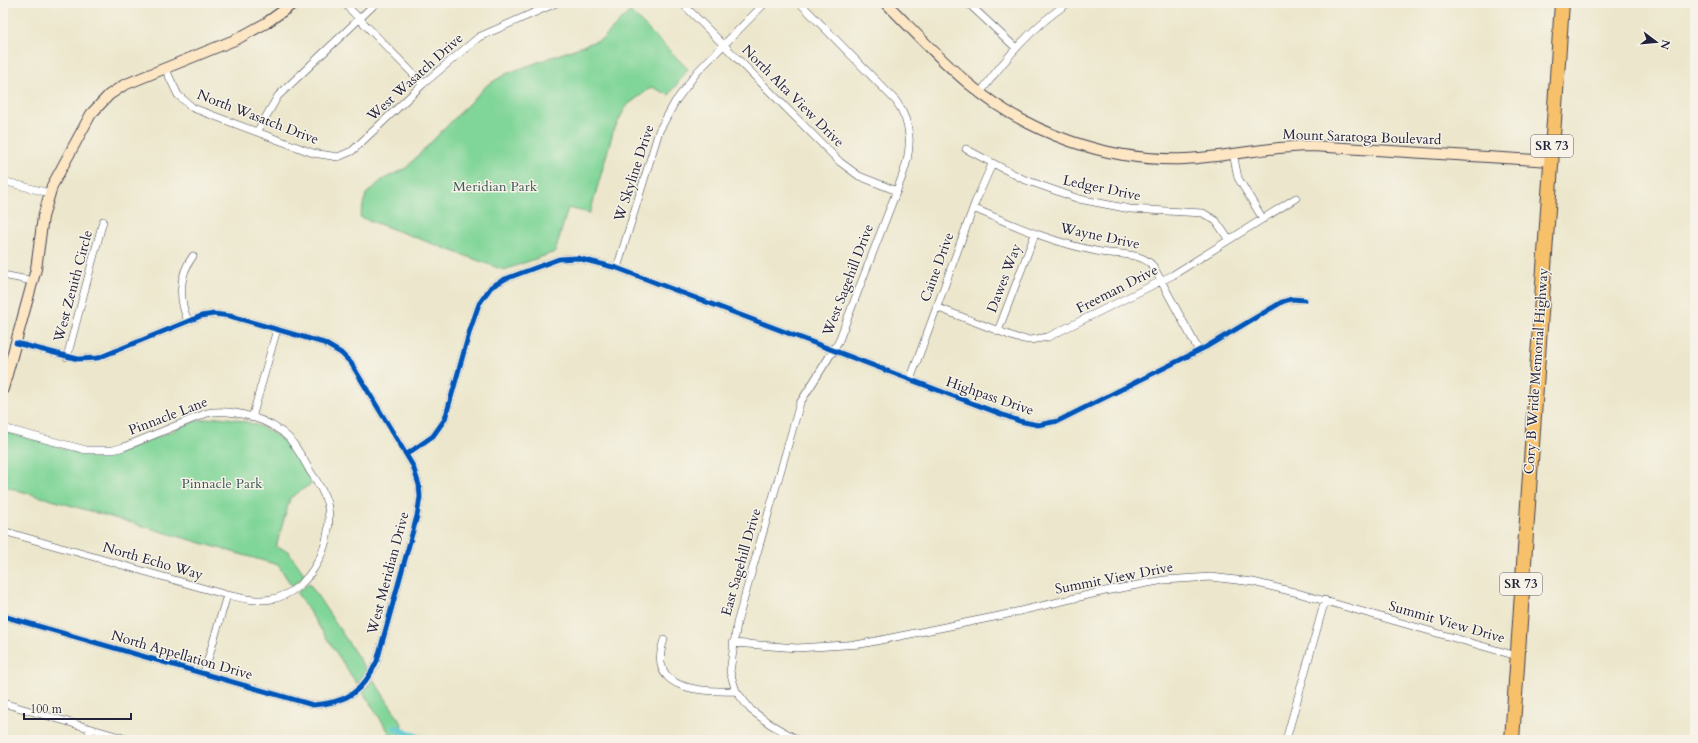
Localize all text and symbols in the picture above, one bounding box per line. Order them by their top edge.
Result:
north arrow [1636,22,1676,62]
street label: West Wasatch Drive [362,29,467,126]
text: N [1656,38,1674,52]
street label: North Alta View Drive [738,41,848,151]
street label: North Wasatch Drive [194,85,322,149]
street label: W Skyline Drive [609,122,659,225]
street label: Mount Saratoga Boulevard [1282,125,1442,149]
road number: SR 73 [1531,135,1573,157]
street label: Ledger Drive [1061,170,1143,206]
park label: Meridian Park [453,177,538,196]
street label: Wayne Drive [1058,218,1142,254]
street label: West Sagehill Drive [818,221,878,340]
street label: West Zenith Circle [49,228,97,345]
street label: Caine Drive [916,230,958,304]
street label: Dawes Way [982,240,1026,315]
street label: Freeman Drive [1073,260,1161,318]
street label: Cory B Wride Memorial Highway [1519,266,1553,475]
street label: Highpass Drive [944,372,1036,420]
street label: Pinnacle Lane [126,392,210,440]
park label: Pinnacle Park [181,474,263,493]
street label: East Sagehill Drive [717,506,765,618]
street label: West Meridian Drive [362,510,414,637]
street label: North Echo Way [101,538,206,585]
street label: Summit View Drive [1053,557,1175,599]
road number: SR 73 [1500,573,1542,595]
street label: Summit View Drive [1387,596,1507,648]
street label: North Appellation Drive [109,626,255,684]
scale bar [24,695,131,721]
text: 100 m [30,701,63,717]

